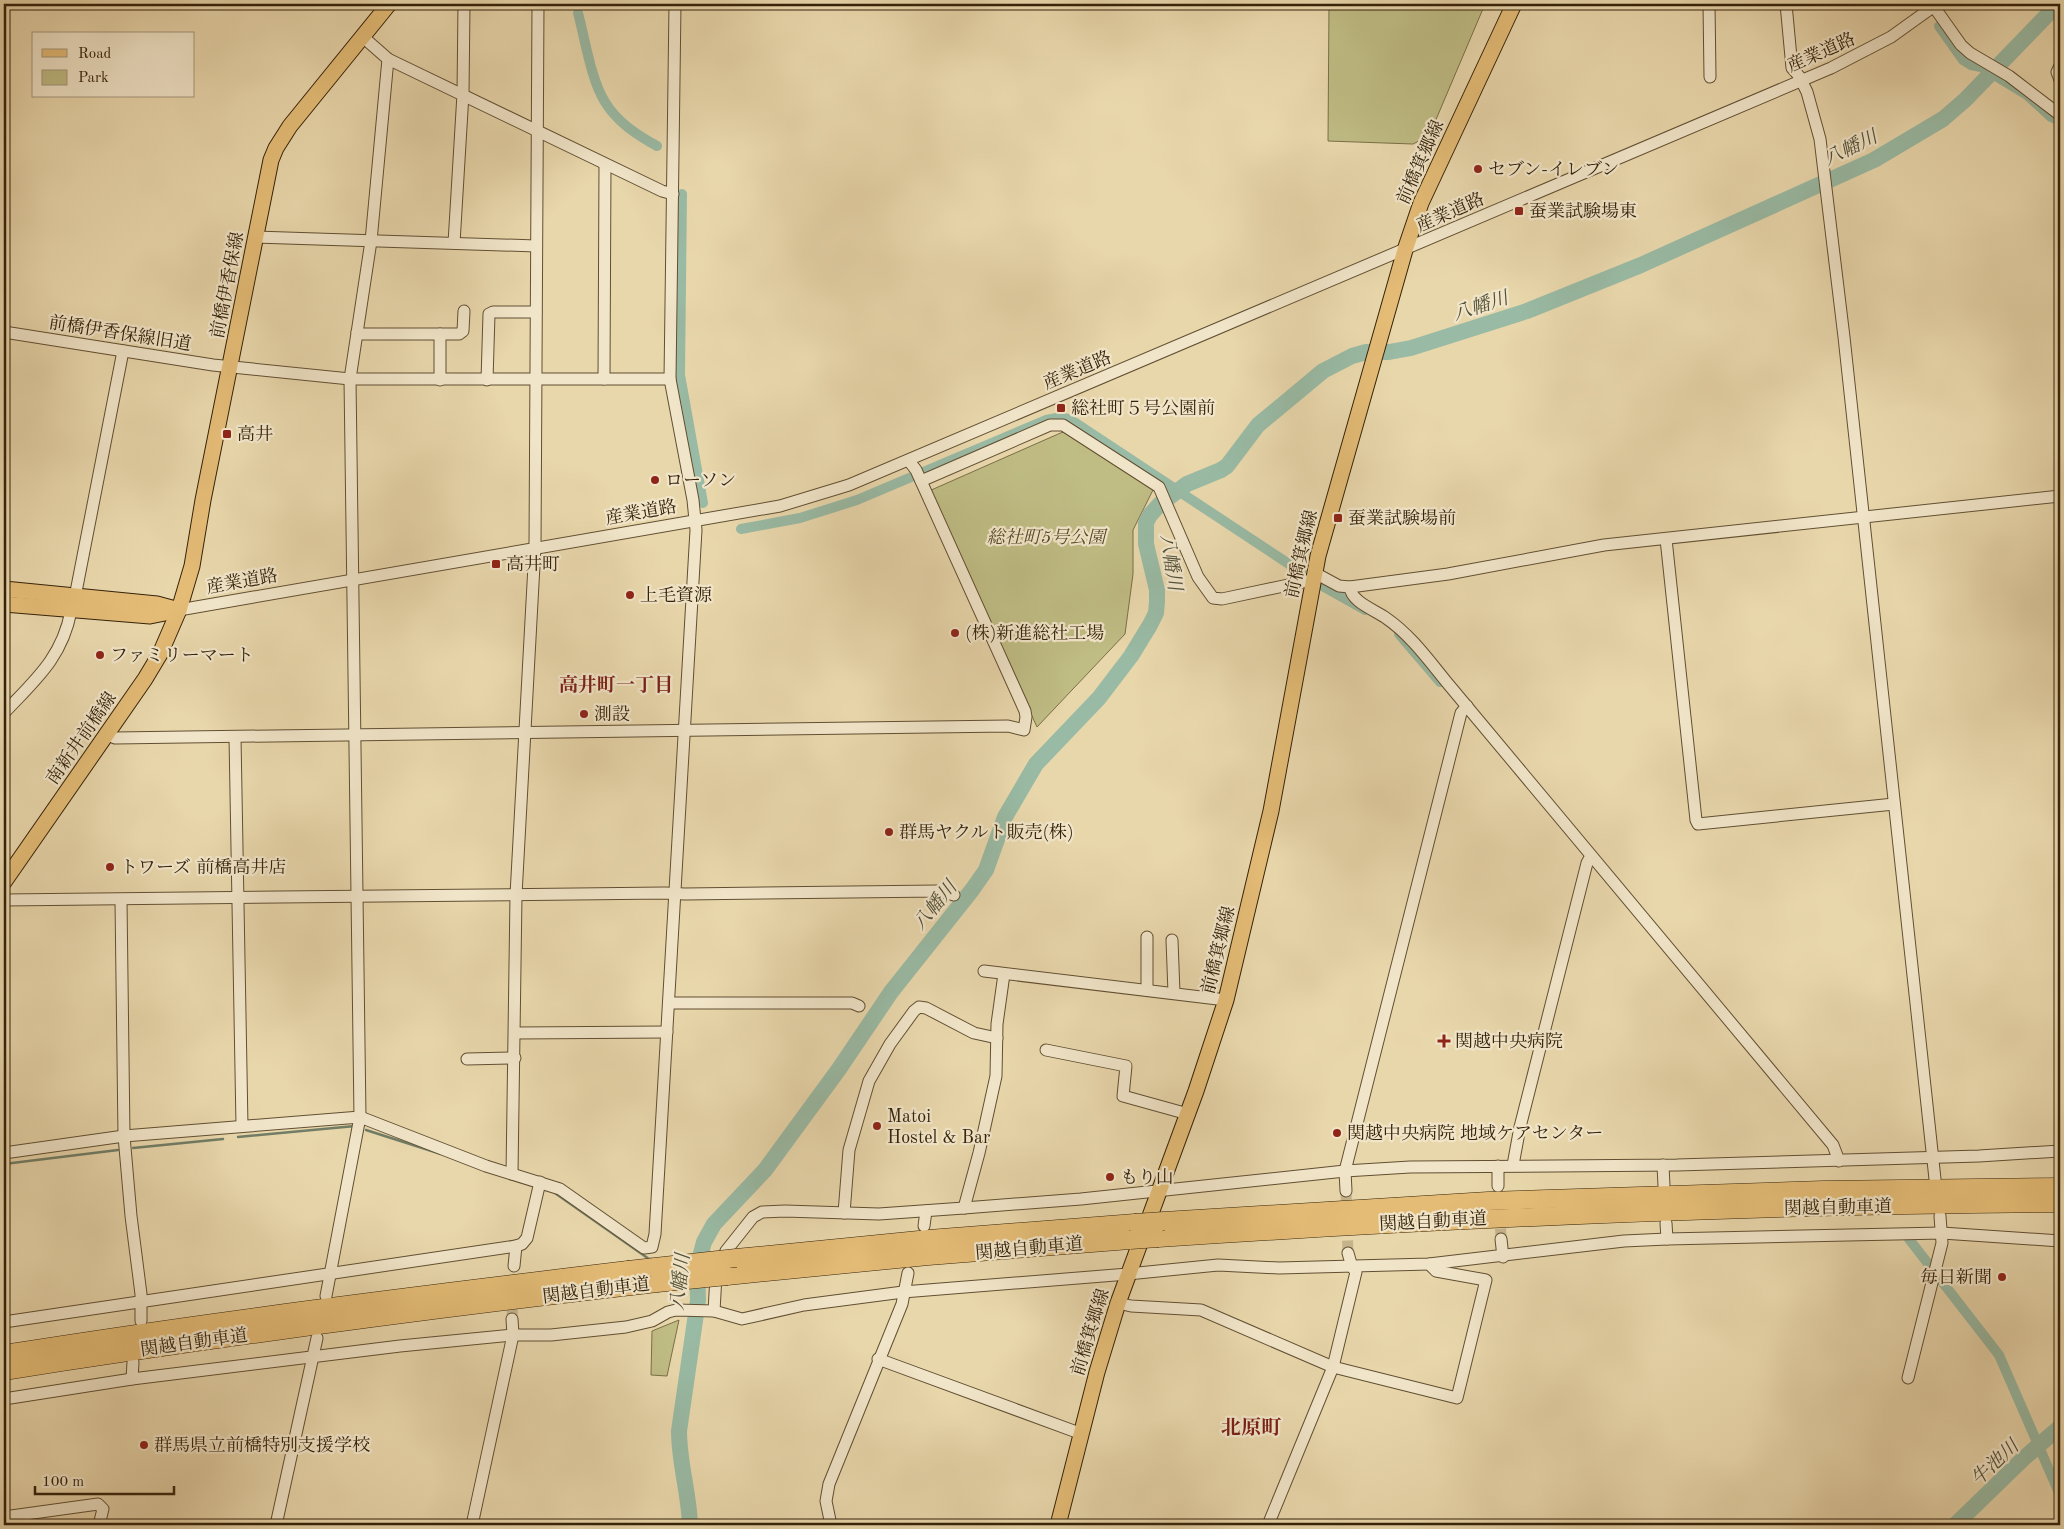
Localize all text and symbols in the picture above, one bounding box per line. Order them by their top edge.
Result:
street label: 産業道路 [1784,28,1858,76]
legend [32,32,195,98]
text: Road [78,47,112,62]
text: Park [78,71,109,86]
street label: 前橋箕郷線 [1393,117,1447,207]
water label: 八幡川 [1820,126,1883,170]
place label: セブン-イレブン [1488,160,1619,179]
marker: セブン-イレブン [1472,163,1484,175]
street label: 産業道路 [1413,188,1487,236]
place label: 蚕業試験場東 [1529,201,1637,221]
marker: 蚕業試験場東 [1513,205,1525,217]
street label: 前橋伊香保線 [207,230,247,340]
water label: 八幡川 [1450,287,1513,325]
street label: 前橋伊香保線旧道 [47,312,193,354]
street label: 産業道路 [1040,347,1114,393]
place label: 総社町５号公園前 [1071,398,1215,418]
marker: 総社町５号公園前 [1055,402,1067,414]
place label: 高井 [237,424,273,444]
marker: 高井 [221,428,233,440]
place label: ローソン [665,472,736,490]
marker: ローソン [649,474,661,486]
street label: 産業道路 [604,496,678,528]
street label: 前橋箕郷線 [1281,508,1321,600]
place label: 蚕業試験場前 [1348,508,1456,528]
marker: 蚕業試験場前 [1332,512,1344,524]
park label: 総社町5号公園 [987,527,1108,547]
water label: 八幡川 [1156,532,1186,594]
place label: 高井町 [506,554,560,574]
marker: 高井町 [490,558,502,570]
street label: 産業道路 [205,565,279,597]
place label: 上毛資源 [640,585,712,605]
marker: 上毛資源 [624,589,636,601]
place label: (株)新進総社工場 [965,623,1104,643]
marker: (株)新進総社工場 [949,627,961,639]
place label: ファミリーマート [110,647,254,665]
marker: ファミリーマート [94,649,106,661]
district label: 高井町一丁目 [559,674,673,696]
street label: 南新井前橋線 [42,688,120,788]
place label: 測設 [594,704,630,724]
marker: 測設 [578,708,590,720]
place label: 群馬ヤクルト販売(株) [899,822,1074,842]
marker: 群馬ヤクルト販売(株) [883,826,895,838]
place label: トワーズ 前橋高井店 [120,857,286,877]
marker: トワーズ 前橋高井店 [104,861,116,873]
water label: 八幡川 [909,876,963,935]
street label: 前橋箕郷線 [1197,904,1239,996]
place label: 関越中央病院 [1455,1031,1563,1051]
marker: 関越中央病院 [1437,1034,1451,1048]
place label: Matoi Hostel & Bar [887,1108,991,1147]
marker: Matoi Hostel & Bar [871,1120,883,1132]
place label: 関越中央病院 地域ケアセンター [1347,1123,1603,1143]
marker: 関越中央病院 地域ケアセンター [1331,1127,1343,1139]
place label: もり山 [1120,1168,1174,1187]
marker: もり山 [1104,1171,1116,1183]
street label: 関越自動車道 [1784,1196,1892,1218]
street label: 関越自動車道 [1379,1208,1487,1234]
street label: 関越自動車道 [974,1233,1084,1263]
water label: 八幡川 [667,1251,694,1312]
place label: 毎日新聞 [1920,1267,1992,1287]
marker: 毎日新聞 [1996,1271,2008,1283]
street label: 関越自動車道 [541,1273,651,1307]
street label: 前橋箕郷線 [1067,1286,1113,1378]
street label: 関越自動車道 [139,1325,249,1359]
district label: 北原町 [1221,1416,1282,1439]
place label: 群馬県立前橋特別支援学校 [154,1435,370,1455]
water label: 牛池川 [1967,1435,2024,1490]
marker: 群馬県立前橋特別支援学校 [138,1439,150,1451]
scale bar [35,1464,174,1496]
text: 100 m [42,1475,84,1490]

